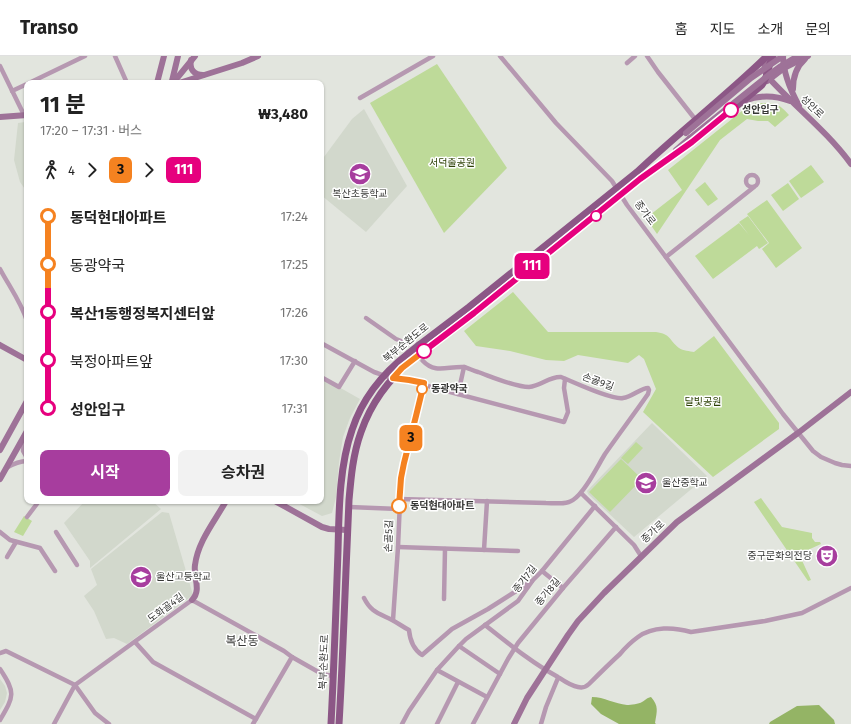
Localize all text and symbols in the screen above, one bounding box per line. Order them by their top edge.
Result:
text: Transo [20,16,78,39]
text: 홈 [675,21,688,38]
text: 지도 [710,21,735,38]
text: 소개 [757,21,783,38]
text: 문의 [805,21,831,38]
text: 11 분 [40,91,85,118]
street label: 성안로 [798,93,826,121]
marker: 성안입구 [723,102,739,118]
place label: 성안입구 [742,104,779,116]
text: ₩3,480 [258,105,308,123]
text: 17:20 – 17:31 · 버스 [40,123,142,138]
park label: 서덕출공원 [429,157,475,169]
icon: walk [40,159,62,181]
icon: forward [81,159,103,181]
icon: forward [138,159,160,181]
text: 3 [117,161,124,178]
text: 111 [174,161,193,178]
school or university icon: 복산초등학교 [347,161,373,187]
text: 4 [68,163,75,178]
place label: 복산초등학교 [332,188,388,200]
street label: 종가로 [632,198,658,228]
text: 동덕현대아파트 [70,209,167,227]
text: 17:24 [280,209,308,224]
unlabelled marker [590,210,602,222]
line badge: 111 [509,253,555,279]
text: 동광약국 [70,257,125,275]
text: 17:25 [281,257,308,272]
text: 111 [523,257,541,274]
text: 복산1동행정복지센터앞 [70,305,215,323]
text: 17:26 [280,305,308,320]
street label: 북부순환도로 [381,321,431,365]
unlabelled marker [416,343,432,359]
text: 북정아파트앞 [70,353,153,371]
text: 17:30 [280,353,308,368]
street label: 손골9길 [581,371,615,393]
marker: 동광약국 [416,383,428,395]
place label: 동광약국 [431,383,468,395]
park label: 달빛공원 [685,396,721,408]
text: 성안입구 [70,401,125,419]
text: 17:31 [282,401,308,416]
line badge: 3 [398,425,424,451]
text: 3 [407,429,415,446]
button: 시작 [40,450,170,496]
button: 승차권 [178,450,308,496]
school or university icon: 울산중학교 [633,470,659,496]
place label: 울산중학교 [662,477,708,489]
marker: 동덕현대아파트 [391,498,407,514]
place label: 동덕현대아파트 [410,499,474,512]
street label: 종가로 [639,518,667,546]
street label: 손골5길 [382,519,396,553]
theatre icon: 중구문화의전당 [814,543,840,569]
place label: 중구문화의전당 [748,550,812,562]
street label: 종가7길 [510,563,540,595]
school or university icon: 울산고등학교 [128,564,154,590]
place label: 울산고등학교 [156,571,211,583]
street label: 종가8길 [533,575,563,609]
street label: 도화골4길 [145,591,187,625]
district label: 복산동 [225,634,259,648]
street label: 북부순환도로 [317,634,331,690]

